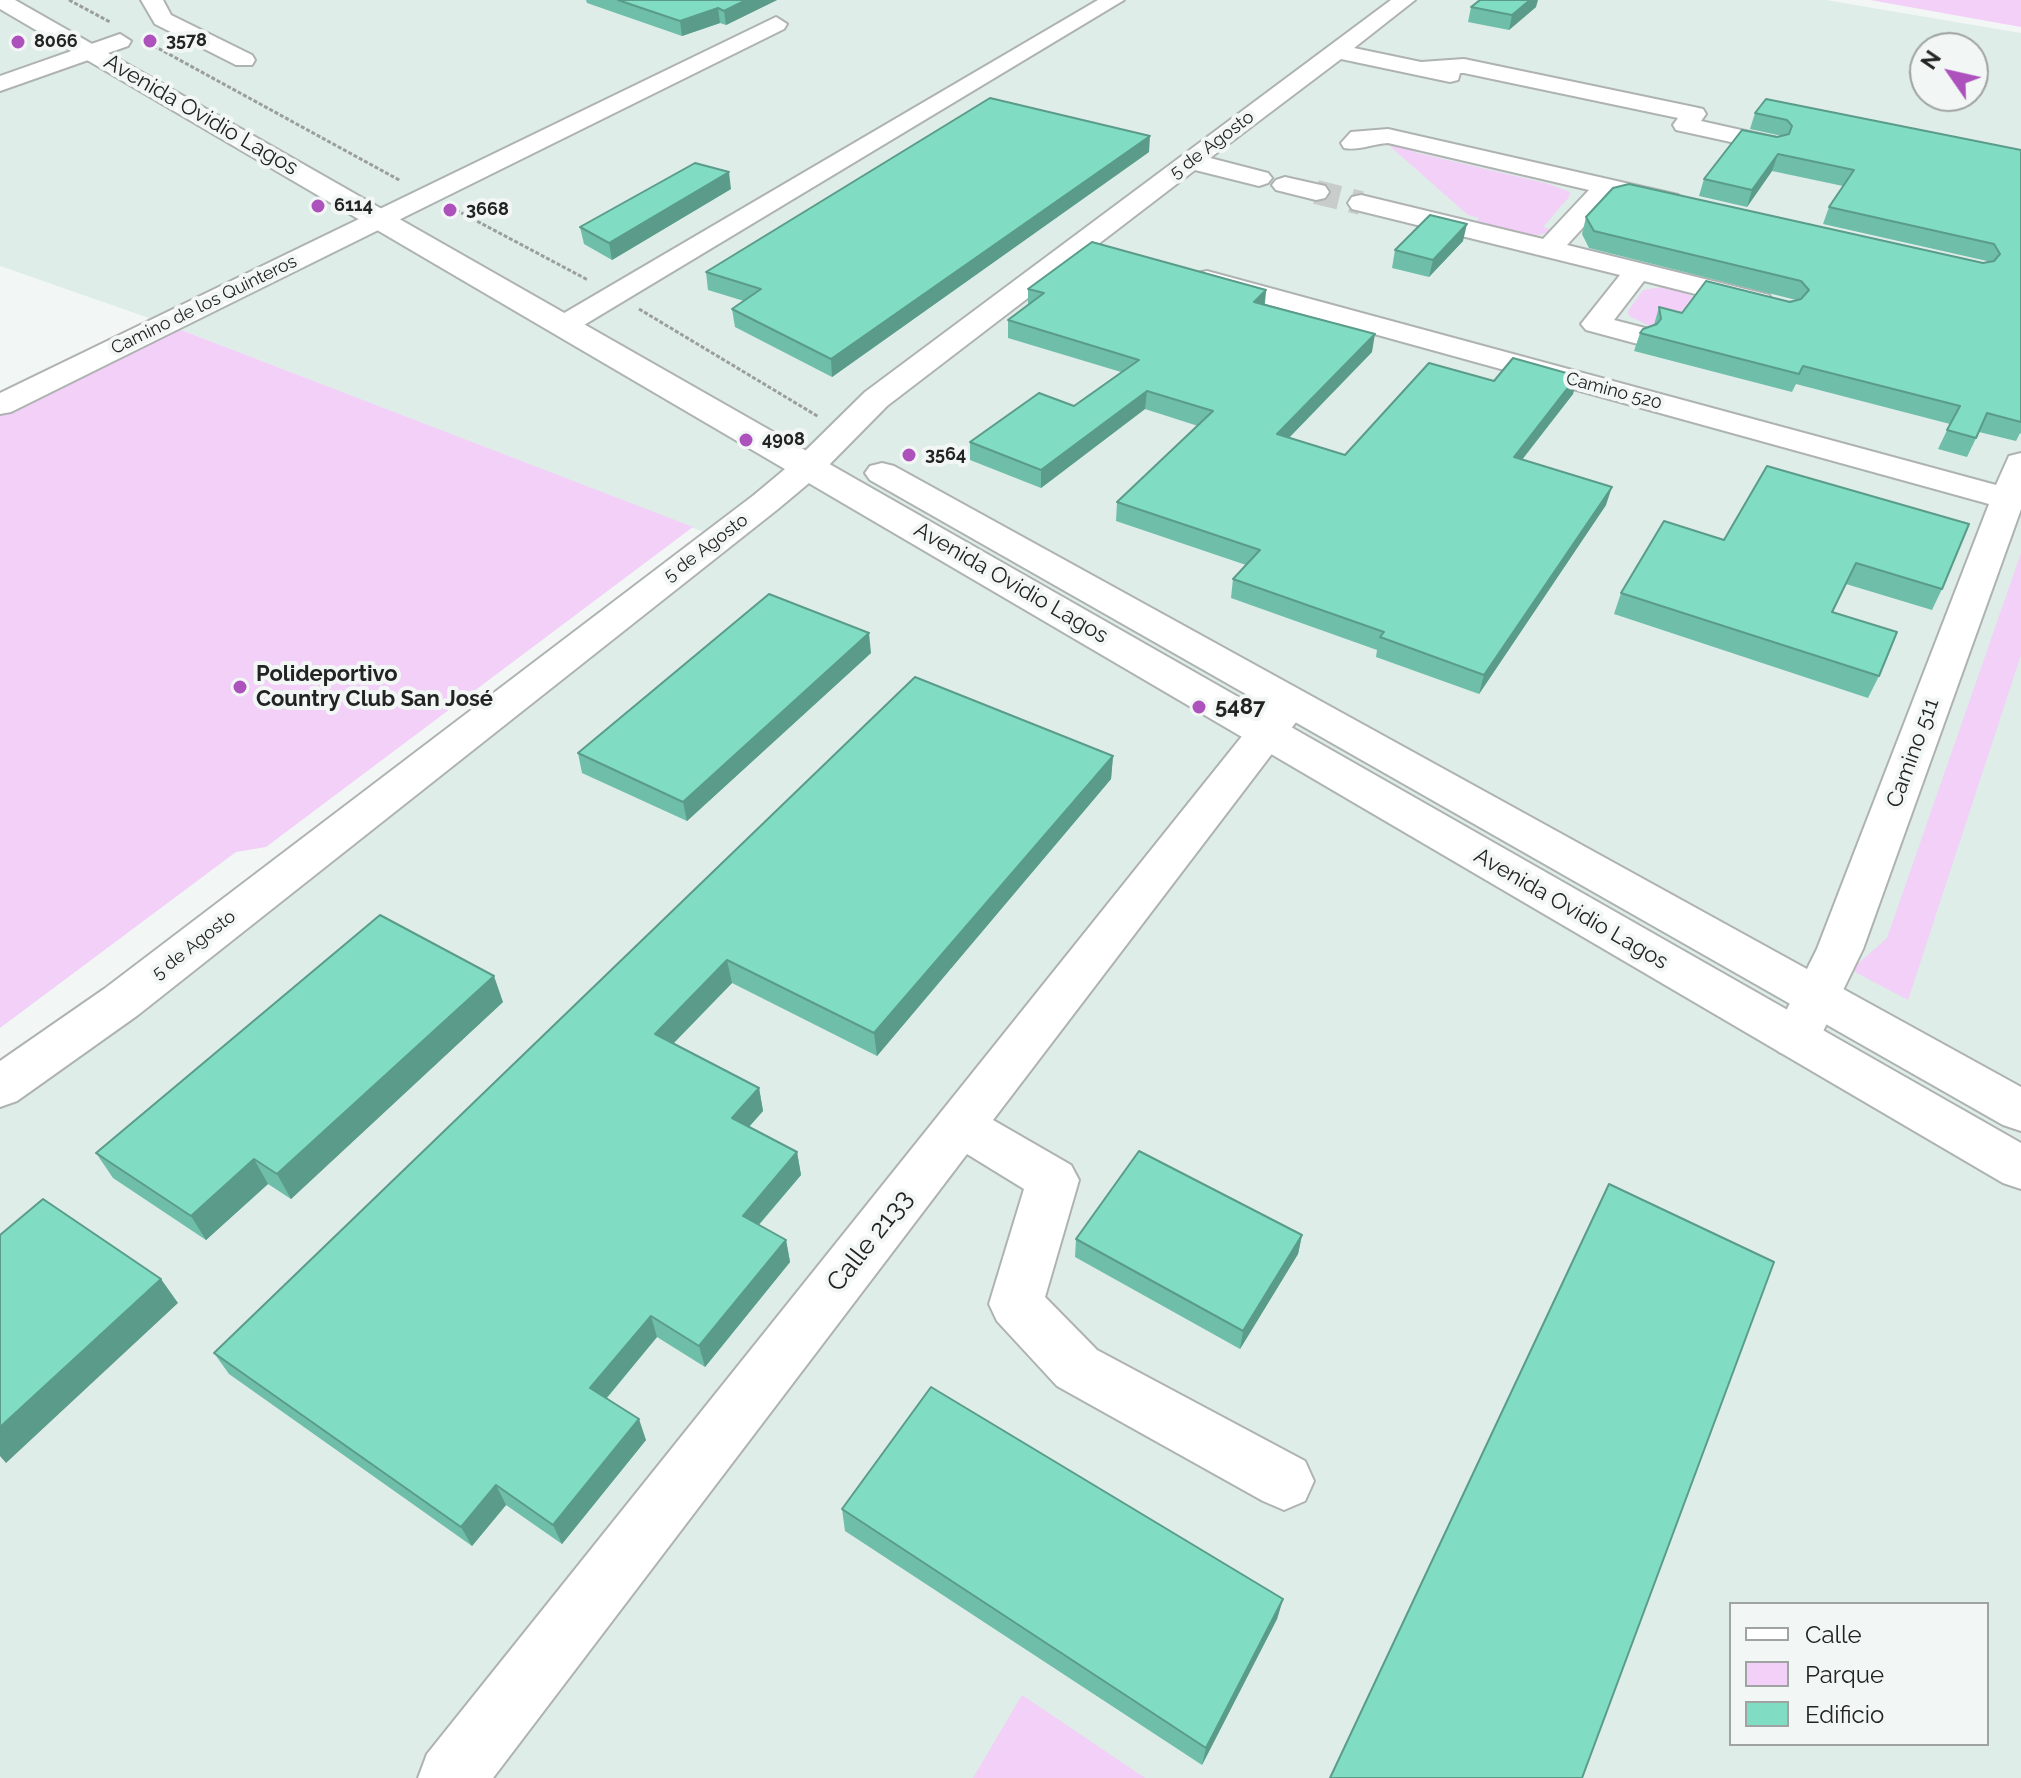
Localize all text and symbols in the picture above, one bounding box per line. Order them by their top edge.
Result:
place label: 3578 [166,30,207,52]
place label: 8066 [34,31,78,53]
marker: 3578 [141,32,159,50]
north arrow [1909,32,1989,112]
marker: 8066 [9,33,27,51]
text: N [1915,45,1946,74]
street label: Avenida Ovidio Lagos [99,49,303,181]
street label: 5 de Agosto [1166,106,1258,184]
place label: 6114 [334,195,373,217]
marker: 6114 [309,197,327,215]
place label: 3668 [466,199,509,221]
marker: 3668 [441,201,459,219]
street label: Camino de los Quinteros [108,251,300,359]
street label: Camino 520 [1564,368,1664,414]
place label: 4908 [762,429,805,451]
marker: 4908 [737,431,755,449]
place label: 3564 [925,444,966,466]
marker: 3564 [900,446,918,464]
street label: 5 de Agosto [660,509,752,587]
street label: Avenida Ovidio Lagos [909,517,1113,649]
place label: Polideportivo Country Club San José [256,661,493,712]
marker: Polideportivo Country Club San José [231,678,249,696]
place label: 5487 [1215,694,1265,720]
street label: Camino 511 [1881,695,1945,811]
marker: 5487 [1190,698,1208,716]
street label: Avenida Ovidio Lagos [1469,843,1673,975]
street label: 5 de Agosto [148,906,240,984]
street label: Calle 2133 [821,1184,919,1298]
legend [1729,1602,1989,1746]
text: Calle [1805,1620,1862,1649]
text: Parque [1805,1660,1884,1689]
text: Edificio [1805,1700,1884,1729]

